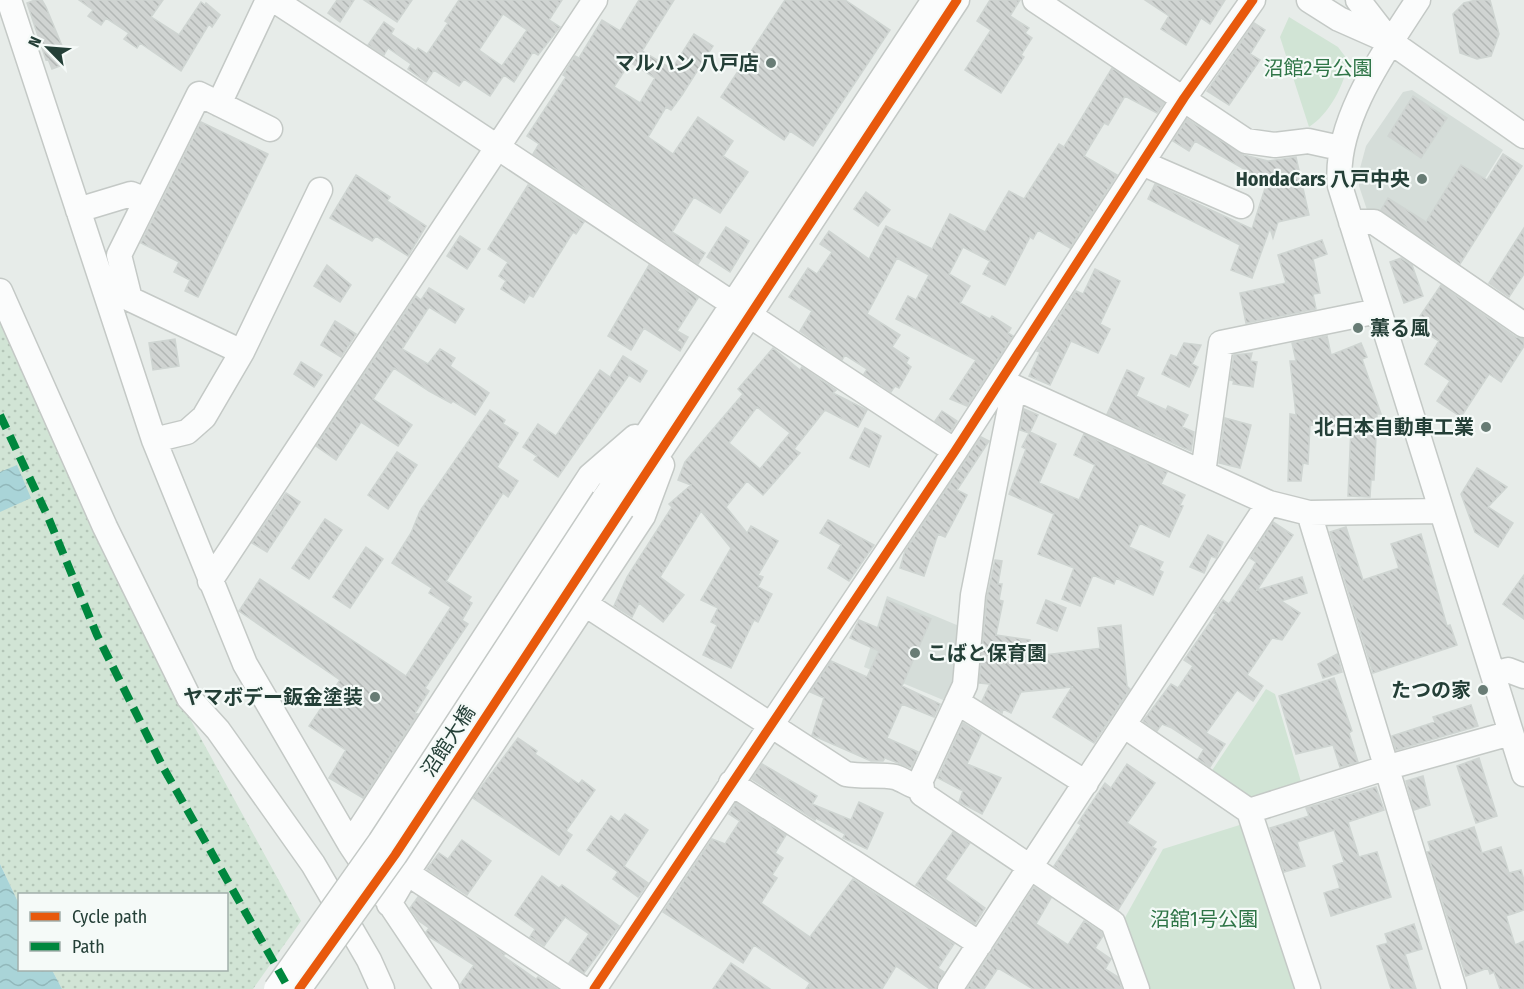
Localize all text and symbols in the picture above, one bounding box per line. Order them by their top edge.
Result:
north arrow [18,18,78,78]
text: N [24,34,45,50]
place label: マルハン 八戸店 [615,51,759,75]
marker: マルハン 八戸店 [764,56,778,70]
park label: 沼館2号公園 [1264,56,1372,80]
place label: HondaCars 八戸中央 [1236,167,1410,191]
marker: HondaCars 八戸中央 [1415,172,1429,186]
place label: 薫る風 [1370,316,1430,340]
marker: 薫る風 [1351,321,1365,335]
place label: 北日本自動車工業 [1314,415,1474,439]
marker: 北日本自動車工業 [1479,420,1493,434]
place label: こばと保育園 [927,641,1047,665]
marker: こばと保育園 [908,646,922,660]
place label: たつの家 [1391,678,1471,702]
marker: たつの家 [1476,683,1490,697]
place label: ヤマボデー鈑金塗装 [183,685,363,709]
marker: ヤマボデー鈑金塗装 [368,690,382,704]
street label: 沼館大橋 [416,701,480,781]
legend [18,893,228,971]
text: Cycle path [72,906,147,928]
park label: 沼舘1号公園 [1150,907,1258,931]
text: Path [72,936,105,958]

